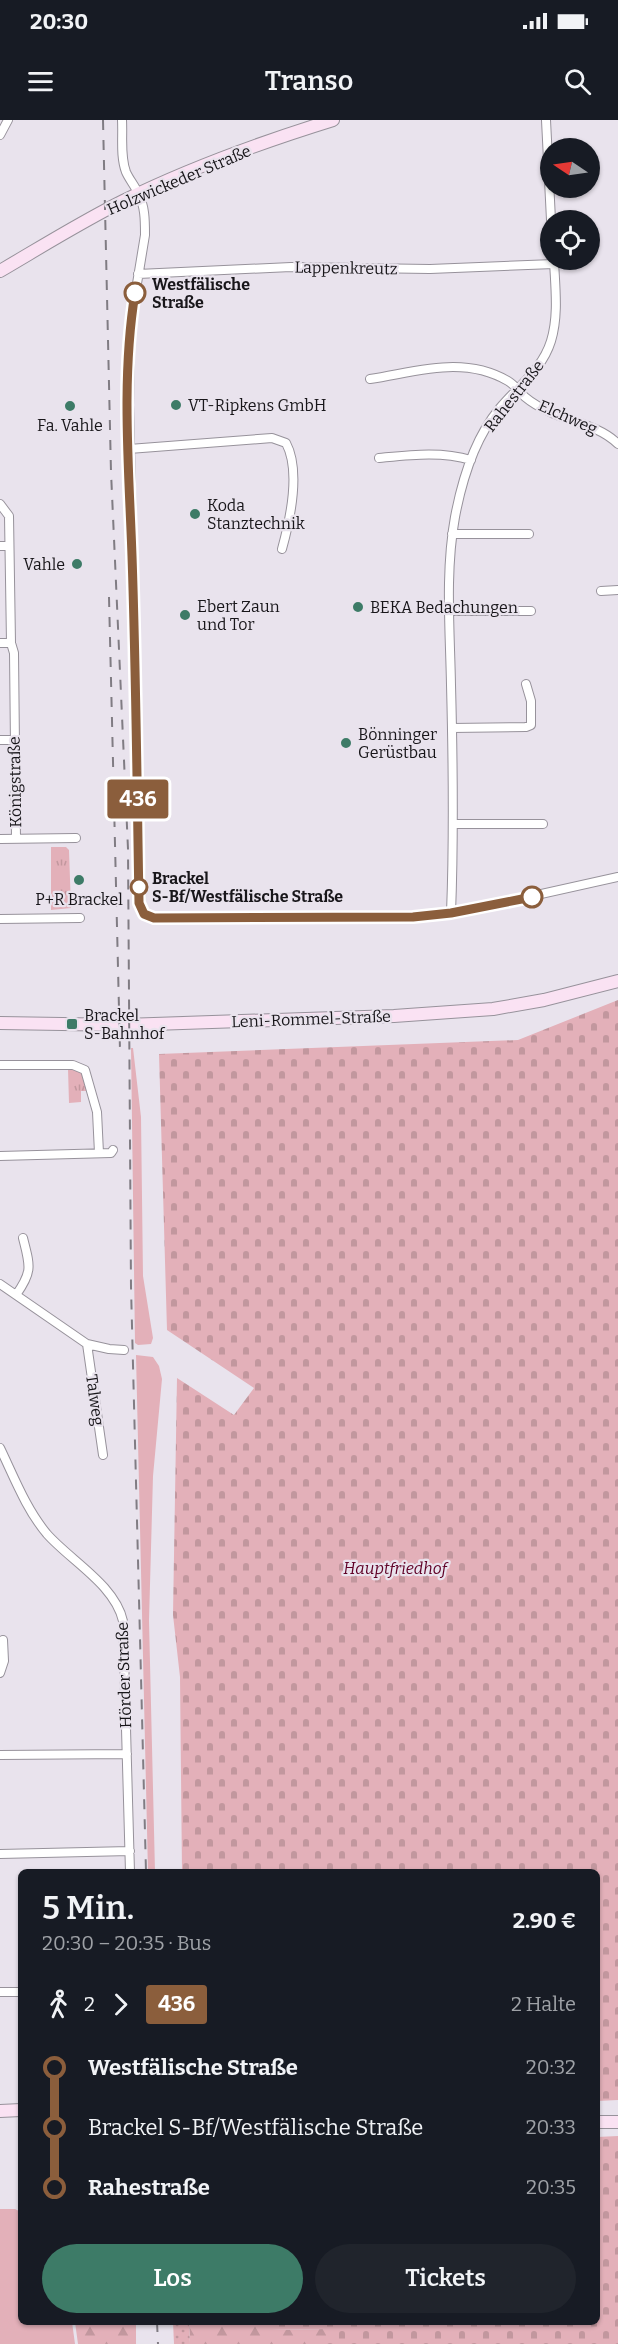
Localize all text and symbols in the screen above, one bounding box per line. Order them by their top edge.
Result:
text: 20:30 [30,8,88,35]
icon: menu [24,65,57,98]
text: Transo [265,65,353,97]
icon: search [561,65,594,98]
north arrow [540,138,600,198]
map controls [540,138,600,270]
street label: Holzwickeder Straße [104,141,254,219]
button: locate [540,210,600,270]
street label: Lappenkreutz [294,258,398,278]
place label: Westfälische Straße [152,275,250,312]
marker: Westfälische Straße [124,282,146,304]
street label: Rahestraße [480,356,548,436]
place label: VT-Ripkens GmbH [188,396,327,415]
street label: Elchweg [536,396,600,438]
marker: VT-Ripkens GmbH [169,398,183,412]
marker: Fa. Vahle [63,399,77,413]
place label: Fa. Vahle [37,416,103,435]
place label: Koda Stanztechnik [207,496,305,533]
marker: Koda Stanztechnik [188,507,202,521]
place label: Vahle [23,555,65,574]
marker: Vahle [70,557,84,571]
place label: Ebert Zaun und Tor [197,597,280,634]
place label: BEKA Bedachungen [370,598,518,617]
marker: BEKA Bedachungen [351,600,365,614]
marker: Ebert Zaun und Tor [178,608,192,622]
place label: Bönninger Gerüstbau [358,725,437,762]
street label: Königstraße [5,736,25,828]
marker: Bönninger Gerüstbau [339,736,353,750]
line badge: 436 [104,780,172,818]
text: 436 [119,786,157,812]
place label: Brackel S-Bf/Westfälische Straße [152,869,343,906]
marker: P+R Brackel [72,873,86,887]
marker: Brackel S-Bf/Westfälische Straße [130,878,148,896]
unlabelled marker [521,886,543,908]
place label: P+R Brackel [35,890,123,909]
place label: Brackel S-Bahnhof [84,1006,166,1043]
street label: Leni-Rommel-Straße [231,1007,391,1031]
marker: Brackel S-Bahnhof [65,1017,79,1031]
street label: Talweg [82,1373,108,1427]
park label: Hauptfriedhof [343,1559,450,1578]
street label: Hörder Straße [113,1622,135,1728]
text: 5 Min. [42,1888,134,1928]
text: 2.90 € [513,1907,576,1934]
text: 20:30 – 20:35 · Bus [42,1931,211,1955]
icon: walk [42,1988,75,2021]
icon: forward [104,1988,137,2021]
text: 436 [158,1991,195,2017]
text: 2 [84,1992,95,2016]
text: 2 Halte [511,1992,576,2016]
text: Westfälische Straße [88,2054,298,2081]
text: 20:32 [526,2055,576,2079]
text: Brackel S-Bf/Westfälische Straße [88,2114,423,2141]
text: 20:33 [526,2115,576,2139]
text: Rahestraße [88,2174,210,2201]
text: 20:35 [526,2175,576,2199]
button: Los [42,2244,303,2313]
button: Tickets [315,2244,576,2313]

